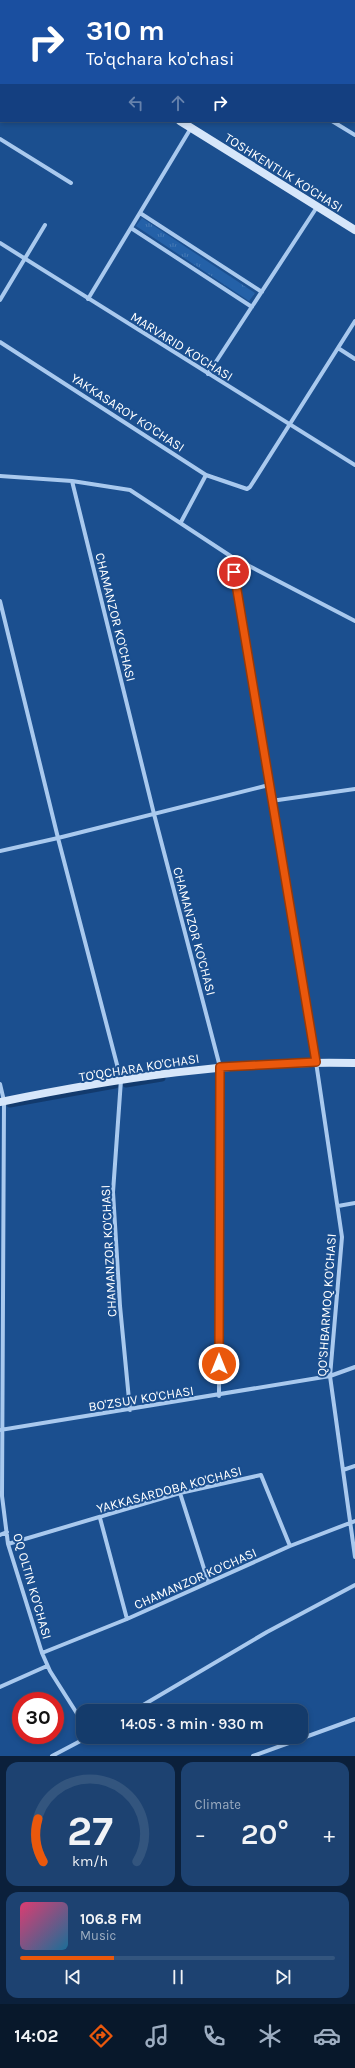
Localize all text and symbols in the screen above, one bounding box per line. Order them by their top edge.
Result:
text: 310 m [86,14,165,47]
icon: right [20,16,72,68]
text: To'qchara ko'chasi [86,48,234,70]
icon: left [125,92,147,114]
icon: ahead [167,92,189,114]
icon: right [209,92,231,114]
street label: TOSHKENTLIK KO'CHASI [222,130,346,215]
street label: MARVARID KO'CHASI [128,309,236,384]
street label: YAKKASAROY KO'CHASI [68,370,187,455]
street label: CHAMANZOR KO'CHASI [92,551,139,683]
pin [217,555,251,589]
icon: arrive [223,561,245,583]
street label: CHAMANZOR KO'CHASI [170,865,219,997]
street label: TO'QCHARA KO'CHASI [78,1051,200,1084]
street label: CHAMANZOR KO'CHASI [98,1185,119,1317]
street label: QO'SHBARMOQ KO'CHASI [314,1233,339,1377]
position arrow [198,1343,240,1385]
street label: BO'ZSUV KO'CHASI [87,1383,195,1414]
street label: YAKKASARDOBA KO'CHASI [95,1463,243,1516]
street label: OQ OLTIN KO'CHASI [10,1531,55,1641]
street label: CHAMANZOR KO'CHASI [132,1545,259,1612]
speed limit sign: 30 [12,1692,64,1744]
text: 14:05 · 3 min · 930 m [120,1715,264,1733]
text: Climate [195,1797,241,1812]
text: 27 [67,1807,113,1855]
text: 20° [241,1816,289,1852]
text: − [195,1822,206,1848]
text: + [323,1822,335,1848]
text: km/h [72,1853,108,1870]
text: 106.8 FM [80,1910,142,1928]
text: Music [80,1928,116,1943]
icon: previous [62,1966,84,1988]
icon: pause [167,1966,189,1988]
icon: next [272,1966,294,1988]
icon: directions [87,2022,115,2050]
icon: music [143,2022,171,2050]
icon: phone [200,2022,228,2050]
icon: climate [256,2022,284,2050]
icon: car [313,2022,341,2050]
text: 14:02 [14,2025,58,2047]

